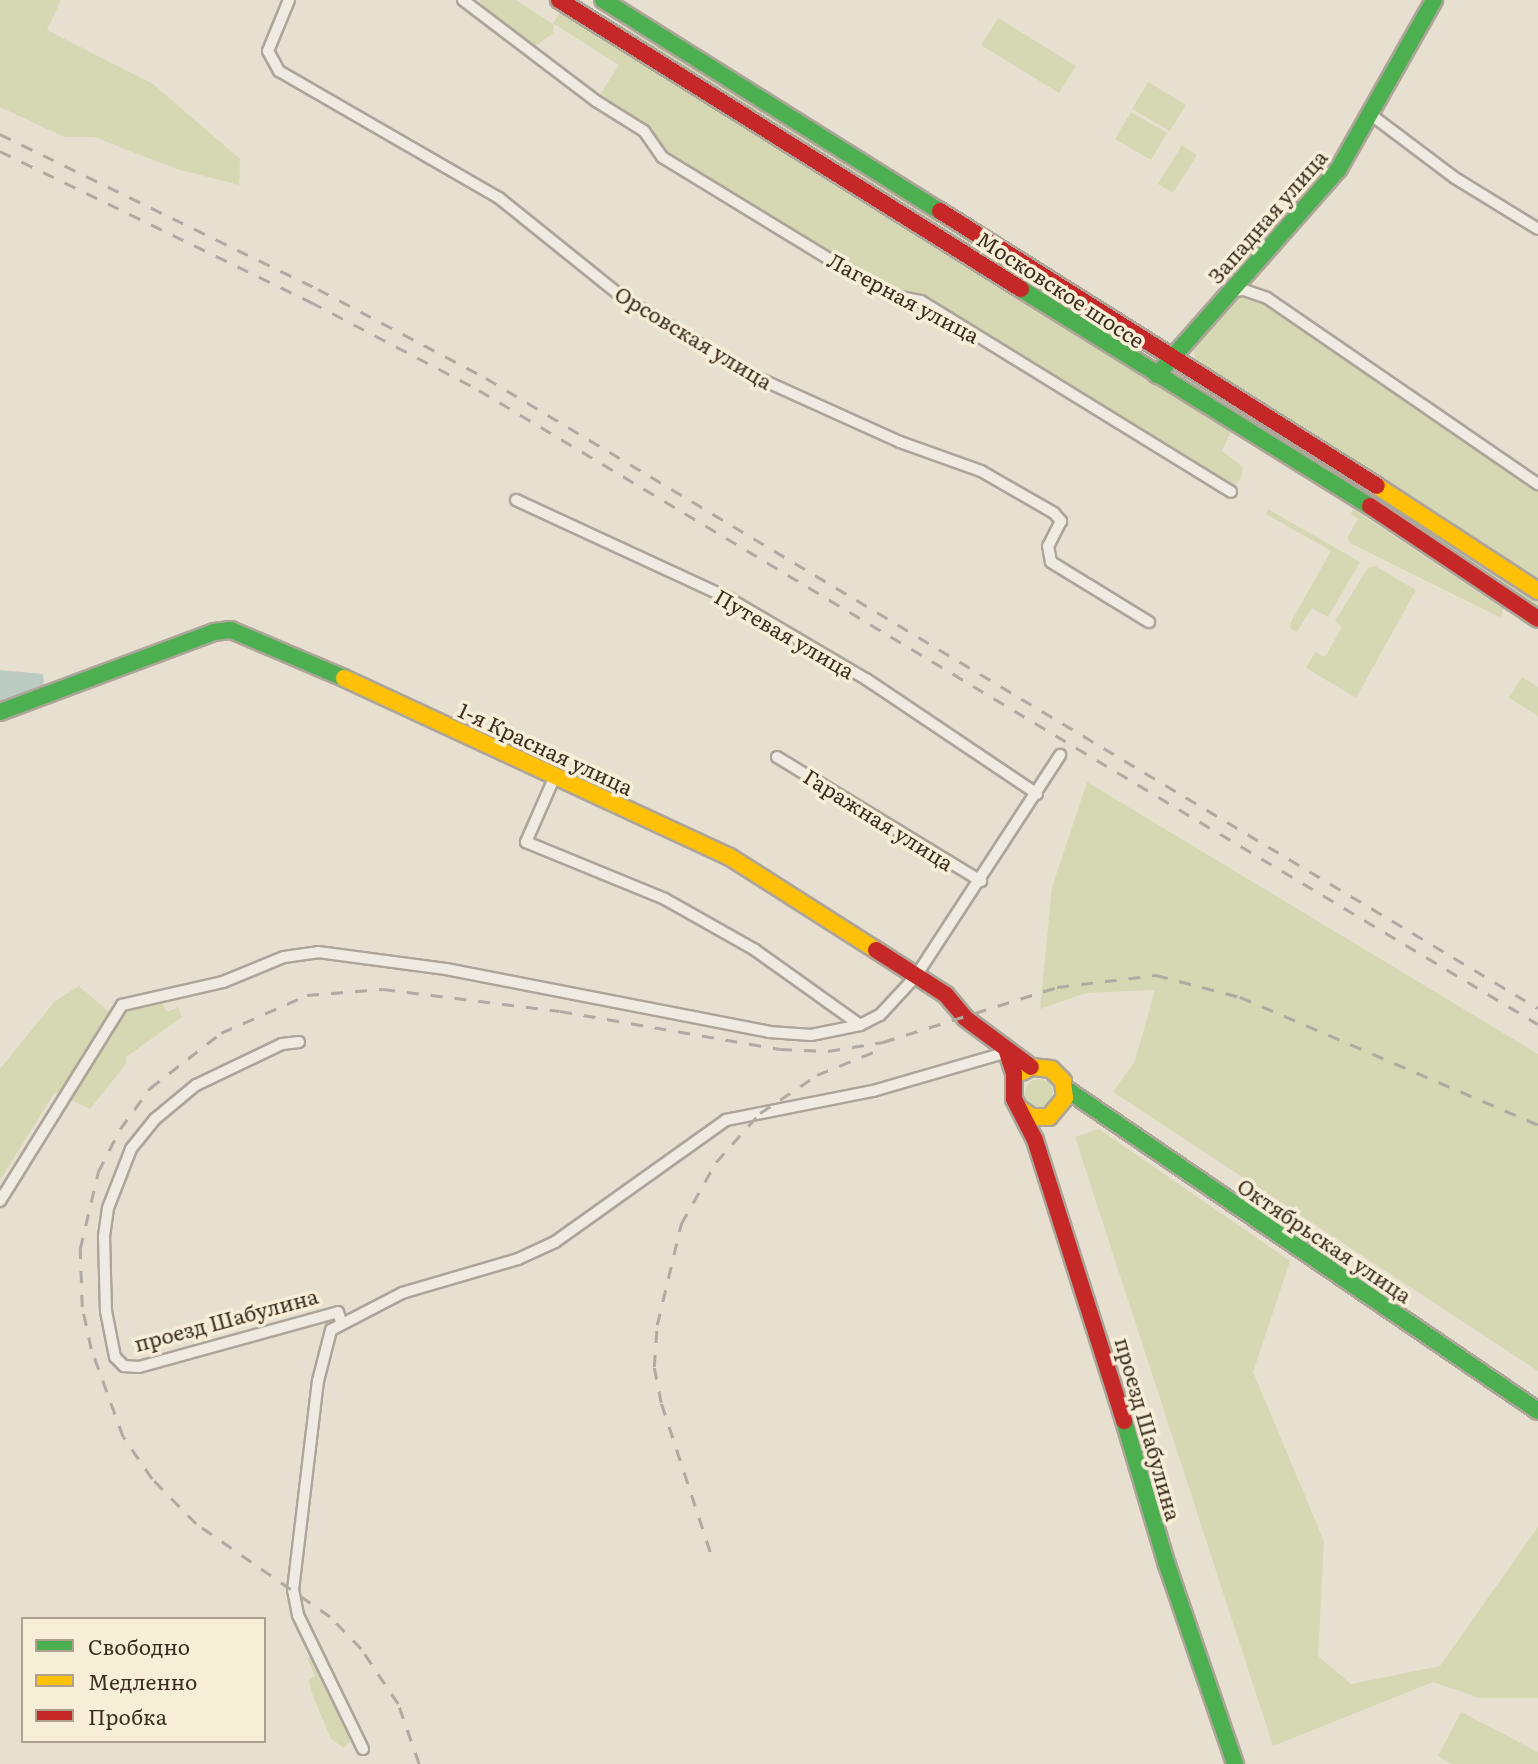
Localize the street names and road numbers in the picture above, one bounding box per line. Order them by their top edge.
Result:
street label: Западная улица [1202,144,1332,288]
street label: Московское шоссе [973,226,1149,352]
street label: Лагерная улица [824,246,984,348]
street label: Орсовская улица [611,280,777,394]
street label: Путевая улица [711,583,859,683]
street label: 1-я Красная улица [455,696,637,800]
street label: Гаражная улица [799,763,959,875]
street label: Октябрьская улица [1233,1172,1417,1308]
street label: проезд Шабулина [131,1282,321,1356]
street label: проезд Шабулина [1111,1334,1187,1524]

